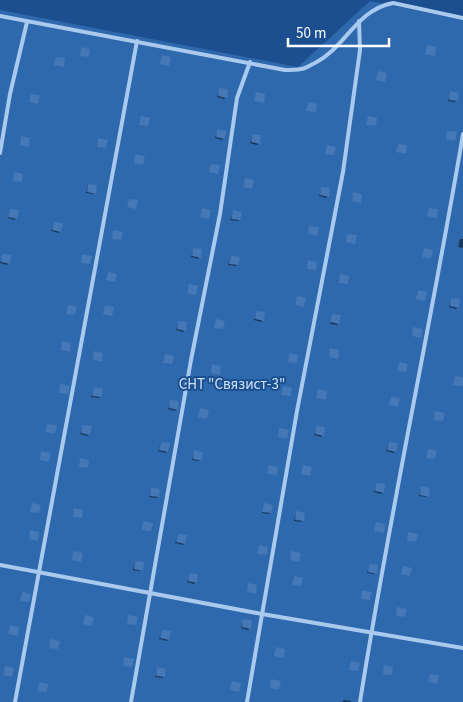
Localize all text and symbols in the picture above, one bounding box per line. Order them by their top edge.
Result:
scale bar [288,15,389,47]
text: 50 m [296,23,326,44]
park label: СНТ "Связист-3" [179,374,285,395]

